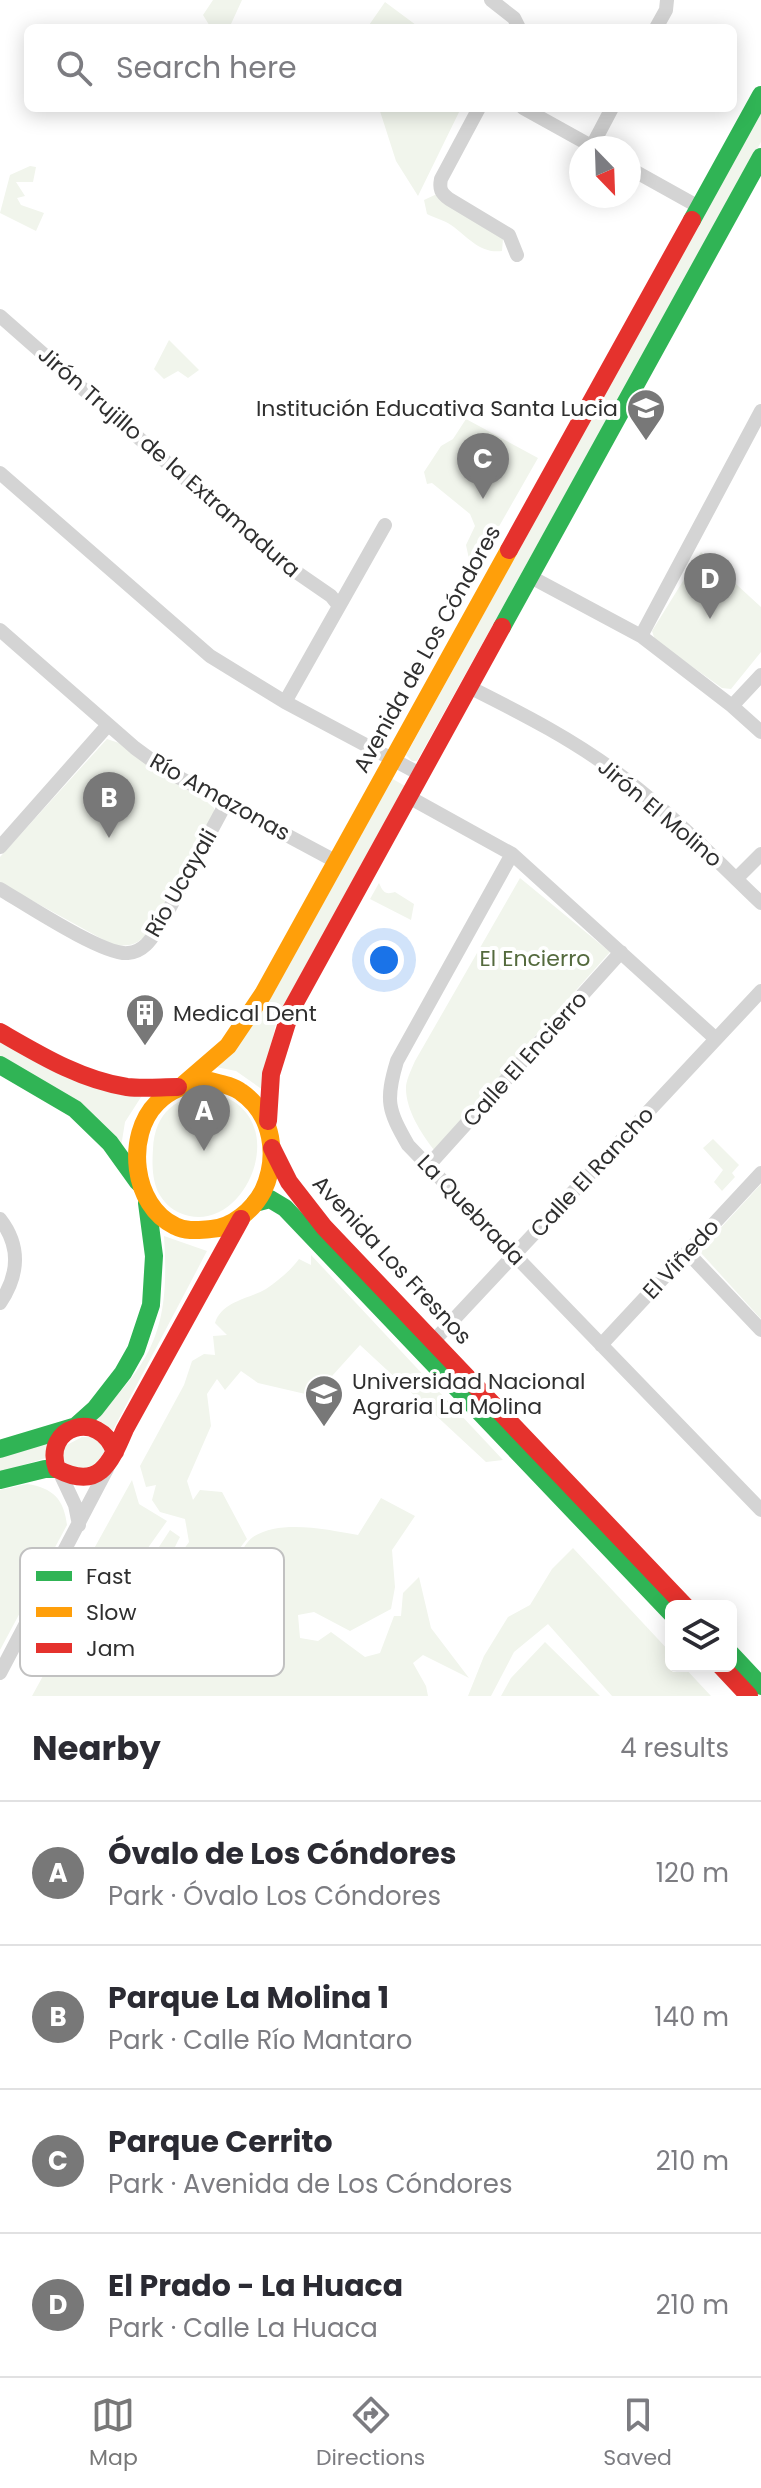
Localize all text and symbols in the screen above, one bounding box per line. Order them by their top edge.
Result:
search box [24,24,737,112]
icon: search [52,46,96,90]
text: Search here [116,46,297,89]
north arrow [569,136,641,208]
street label: Jirón Trujillo de la Extramadura [31,339,307,585]
school or university icon: Institución Educativa Santa Lucia [625,387,667,442]
place label: Institución Educativa Santa Lucia [256,393,618,424]
pin: C [457,433,509,499]
street label: Avenida de Los Cóndores [346,520,508,778]
pin: D [684,553,736,619]
street label: Río Amazonas [144,746,296,848]
street label: Jirón El Molino [591,752,729,874]
pin: B [83,772,135,838]
street label: Río Ucayali [138,823,224,943]
your location [364,940,404,980]
park label: El Encierro [480,943,590,974]
street label: Calle El Encierro [456,984,594,1134]
building icon: Medical Dent [124,992,166,1047]
place label: Medical Dent [173,998,317,1029]
pin: A [178,1085,230,1151]
street label: Calle El Rancho [523,1100,661,1244]
street label: La Quebrada [410,1148,532,1272]
street label: Avenida Los Fresnos [305,1169,479,1351]
street label: El Viñedo [636,1212,726,1306]
place label: Universidad Nacional Agraria La Molina [352,1366,585,1422]
school or university icon: Universidad Nacional Agraria La Molina [303,1373,345,1428]
legend [20,1548,284,1676]
text: Fast [86,1561,131,1592]
text: Slow [86,1597,136,1628]
map controls [665,1600,737,1672]
button: layers [665,1600,737,1672]
text: Jam [86,1633,135,1664]
text: Nearby [32,1724,161,1772]
text: 4 results [620,1730,729,1766]
text: Óvalo de Los Cóndores [108,1832,457,1875]
text: A [48,1855,68,1891]
text: 120 m [656,1855,729,1891]
text: Park · Óvalo Los Cóndores [108,1878,441,1914]
text: Parque La Molina 1 [108,1976,389,2019]
text: B [49,1999,67,2035]
text: 140 m [654,1999,729,2035]
text: Park · Calle Río Mantaro [108,2022,412,2058]
text: Parque Cerrito [108,2120,333,2163]
text: C [48,2143,68,2179]
text: 210 m [656,2143,729,2179]
text: Park · Avenida de Los Cóndores [108,2166,512,2202]
text: El Prado - La Huaca [108,2264,403,2307]
text: D [49,2287,67,2323]
text: 210 m [656,2287,729,2323]
text: Park · Calle La Huaca [108,2310,378,2346]
tab: Map [89,2393,138,2474]
tab: Directions [316,2393,425,2474]
tab: Saved [603,2393,672,2474]

